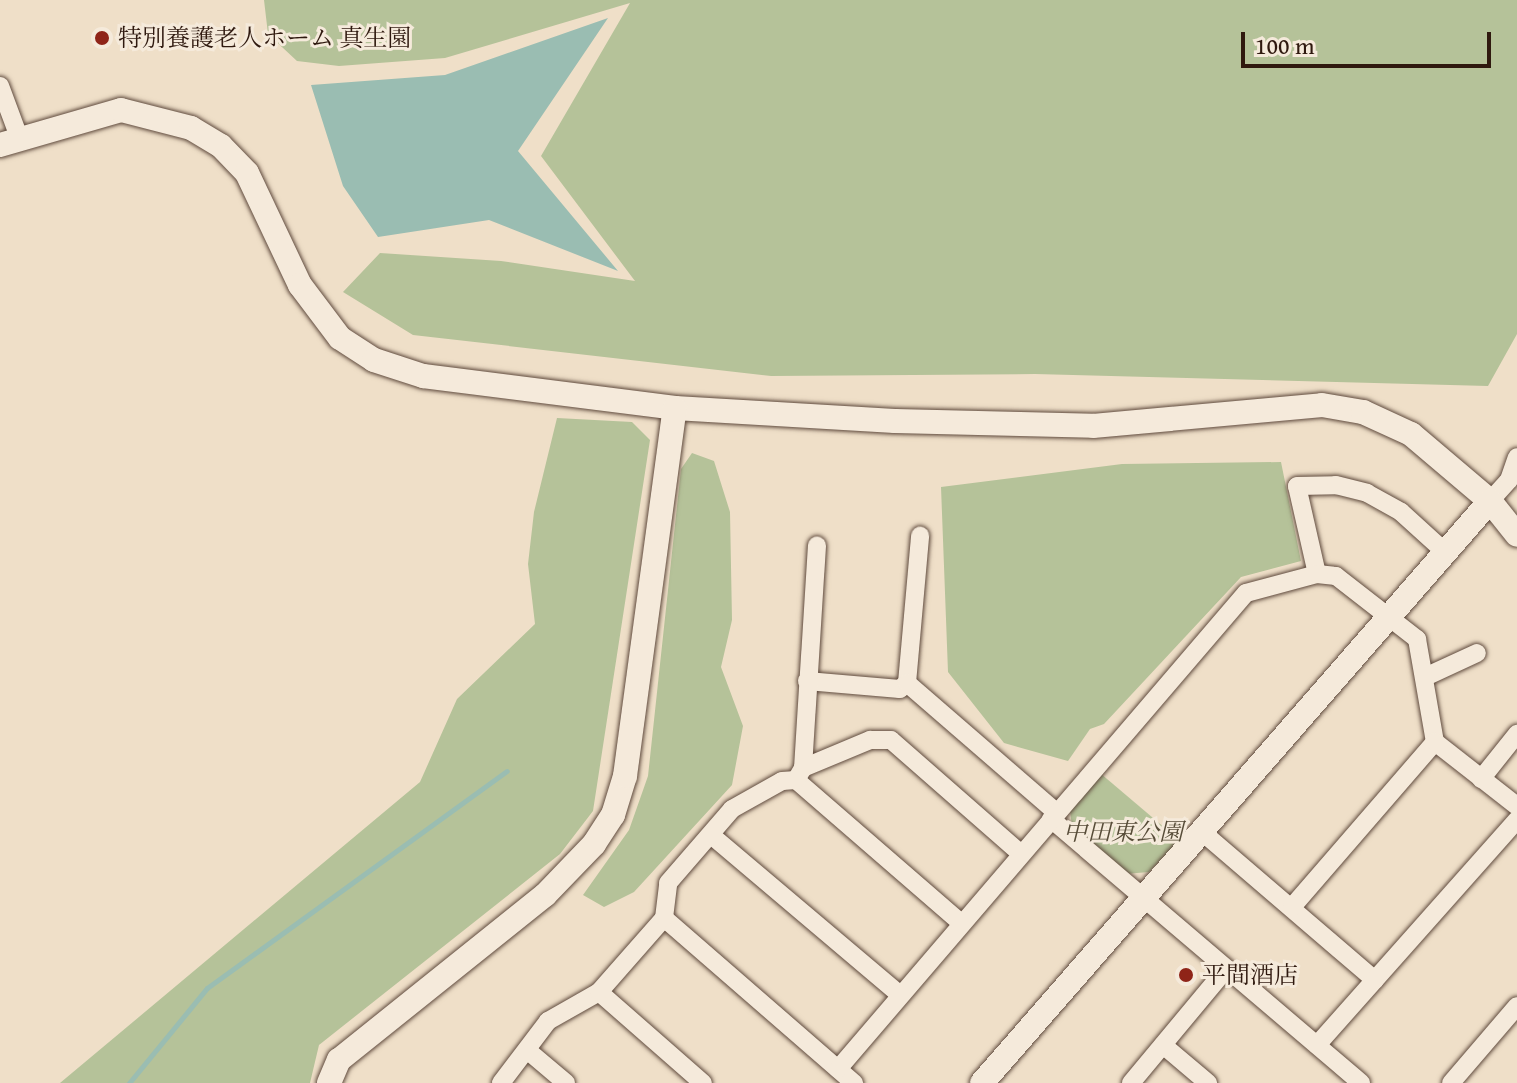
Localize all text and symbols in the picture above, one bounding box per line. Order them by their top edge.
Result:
scale bar [1245,16,1495,66]
place label: 特別養護老人ホーム 真生園 [118,24,411,52]
text: 100 m [1255,28,1315,63]
marker: 特別養護老人ホーム 真生園 [93,29,111,47]
park label: 中田東公園 [1063,818,1183,846]
place label: 平間酒店 [1202,961,1298,989]
marker: 平間酒店 [1177,966,1195,984]

